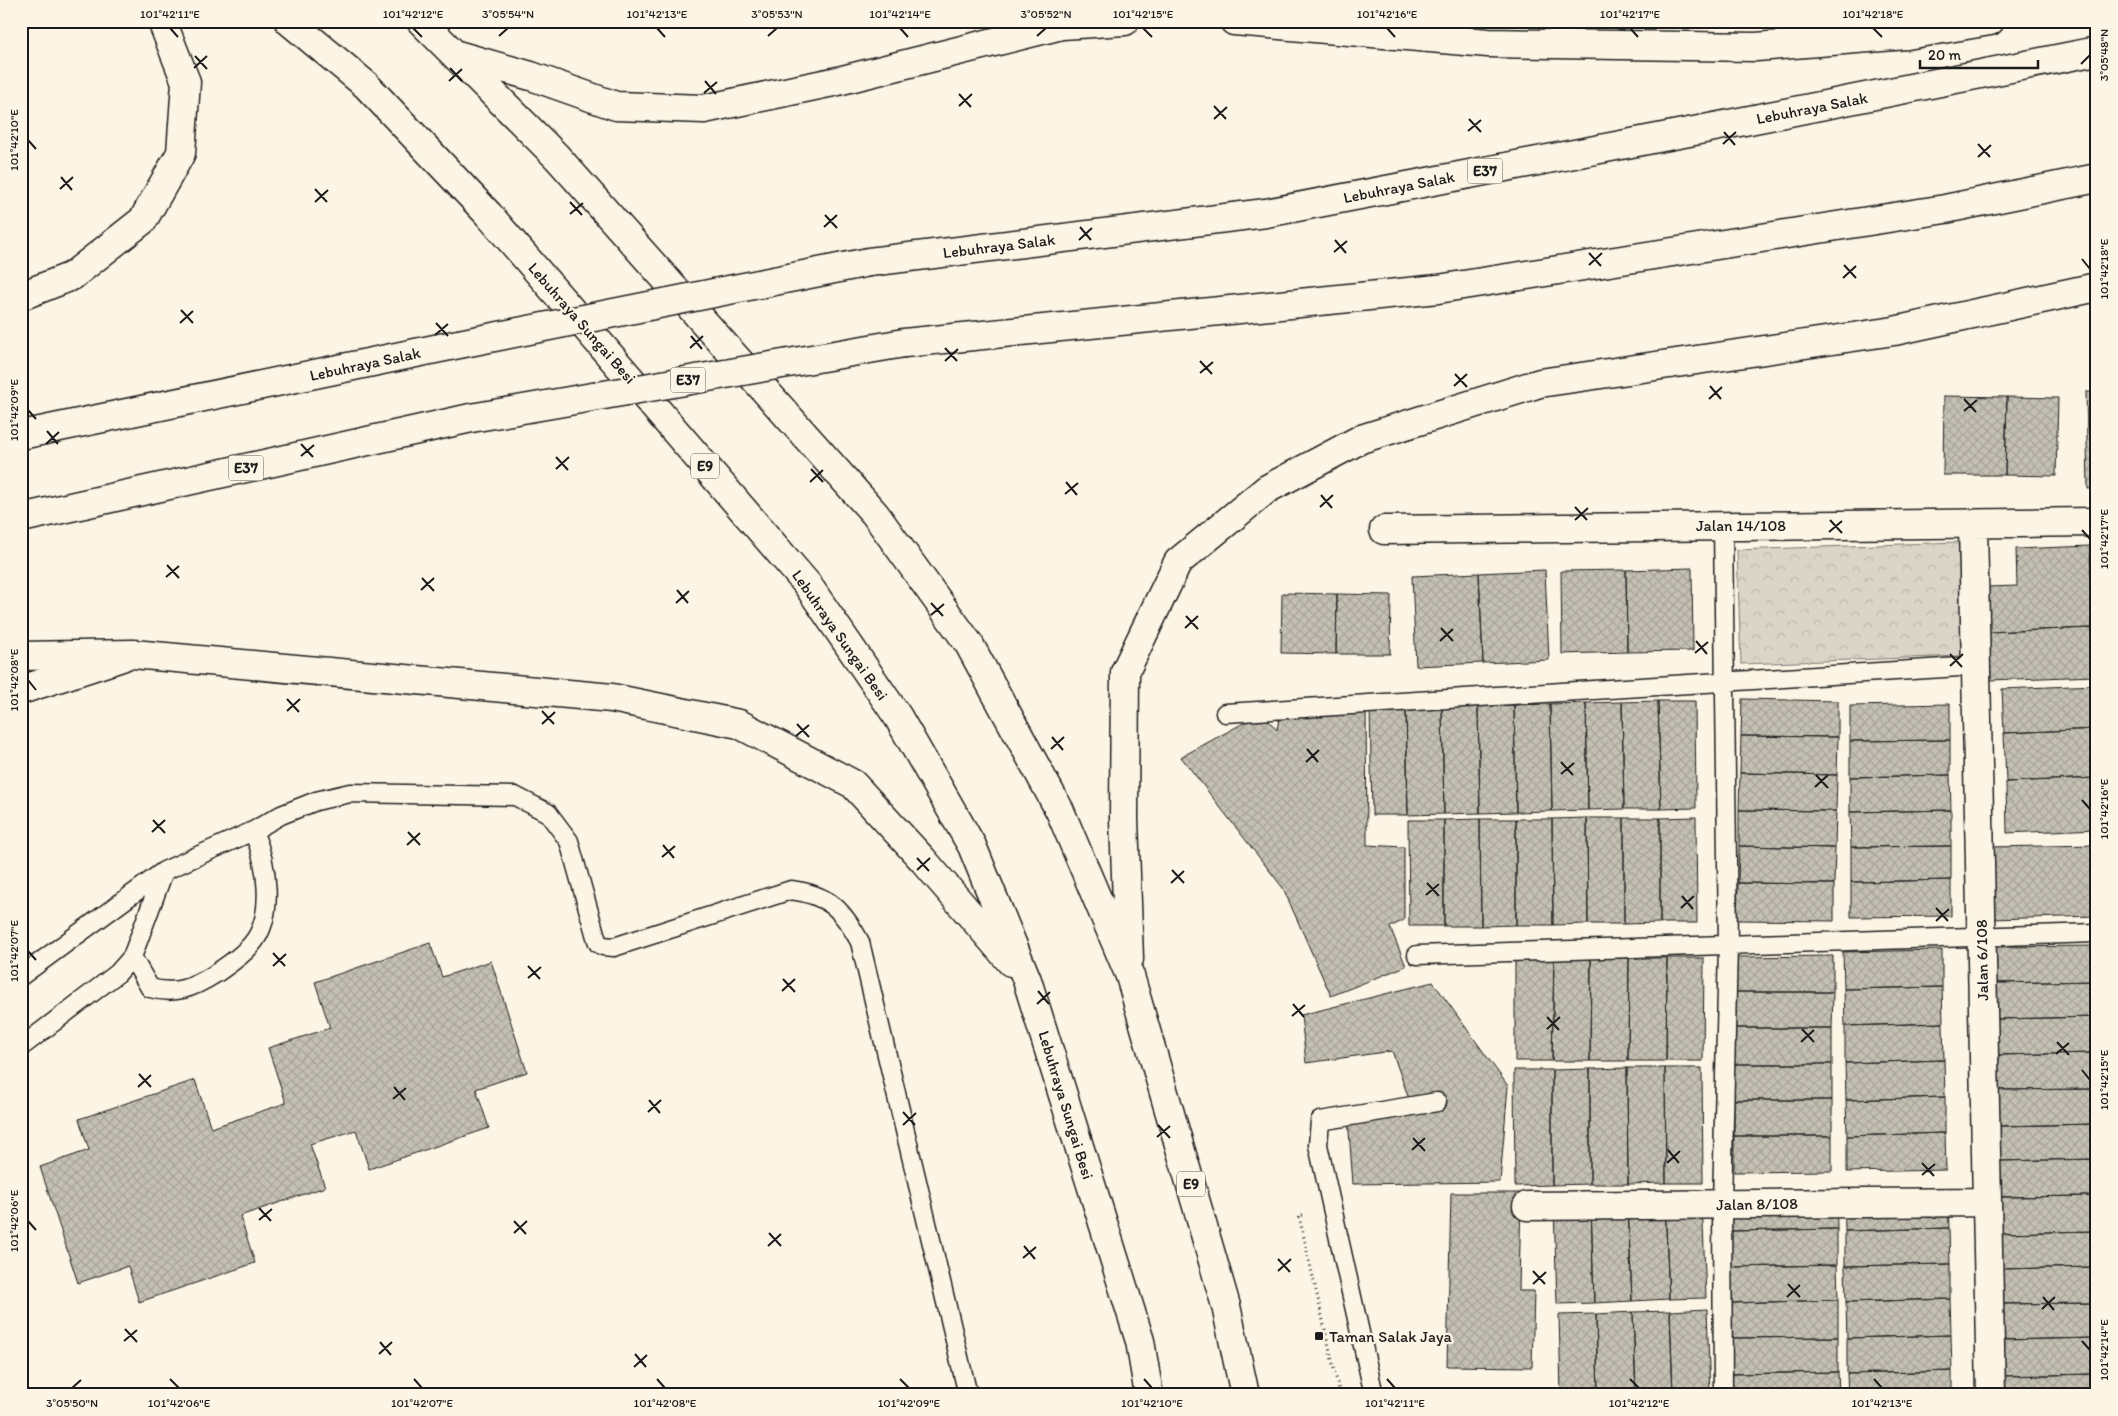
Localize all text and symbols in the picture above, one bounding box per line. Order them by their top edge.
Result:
text: 101°42'11"E [140,7,200,21]
text: 101°42'12"E [383,7,444,21]
text: 3°05'54"N [482,7,534,21]
text: 101°42'13"E [627,7,688,21]
text: 3°05'53"N [751,7,803,21]
text: 101°42'14"E [869,7,931,21]
text: 3°05'52"N [1020,7,1072,21]
text: 101°42'15"E [1113,7,1174,21]
text: 101°42'16"E [1357,7,1418,21]
text: 101°42'17"E [1600,7,1661,21]
text: 101°42'18"E [1843,7,1904,21]
text: 3°05'48"N [2097,29,2111,81]
scale bar [1920,38,2038,70]
text: 20 m [1928,46,1962,64]
street label: Lebuhraya Salak [1755,88,1870,128]
text: 101°42'10"E [7,109,21,171]
road number: E37 [1468,158,1502,184]
street label: Lebuhraya Salak [1342,167,1457,207]
street label: Lebuhraya Salak [942,230,1057,262]
text: 101°42'18"E [2097,238,2111,299]
street label: Lebuhraya Sungai Besi [524,258,640,388]
street label: Lebuhraya Salak [308,343,423,385]
road number: E37 [670,368,706,392]
text: 101°42'09"E [7,378,21,441]
road number: E9 [691,454,719,478]
road number: E37 [228,456,264,480]
text: 101°42'17"E [2097,508,2111,569]
street label: Jalan 14/108 [1696,516,1786,535]
street label: Lebuhraya Sungai Besi [788,566,892,704]
text: 101°42'08"E [7,648,21,711]
text: 101°42'16"E [2097,778,2111,839]
street label: Jalan 6/108 [1972,919,1992,1001]
text: 101°42'07"E [7,920,21,982]
street label: Lebuhraya Sungai Besi [1034,1028,1098,1182]
text: 101°42'15"E [2097,1049,2111,1110]
road number: E9 [1177,1172,1205,1196]
text: 101°42'06"E [7,1189,21,1252]
street label: Jalan 8/108 [1716,1194,1798,1214]
text: 101°42'14"E [2097,1319,2111,1381]
place label: Taman Salak Jaya [1329,1327,1452,1346]
marker: Taman Salak Jaya [1313,1330,1325,1342]
text: 3°05'50"N [46,1396,98,1410]
text: 101°42'06"E [148,1396,211,1410]
text: 101°42'07"E [391,1396,453,1410]
text: 101°42'08"E [634,1396,697,1410]
text: 101°42'09"E [878,1396,941,1410]
text: 101°42'10"E [1121,1396,1183,1410]
text: 101°42'11"E [1365,1396,1425,1410]
text: 101°42'12"E [1609,1396,1670,1410]
text: 101°42'13"E [1852,1396,1913,1410]

